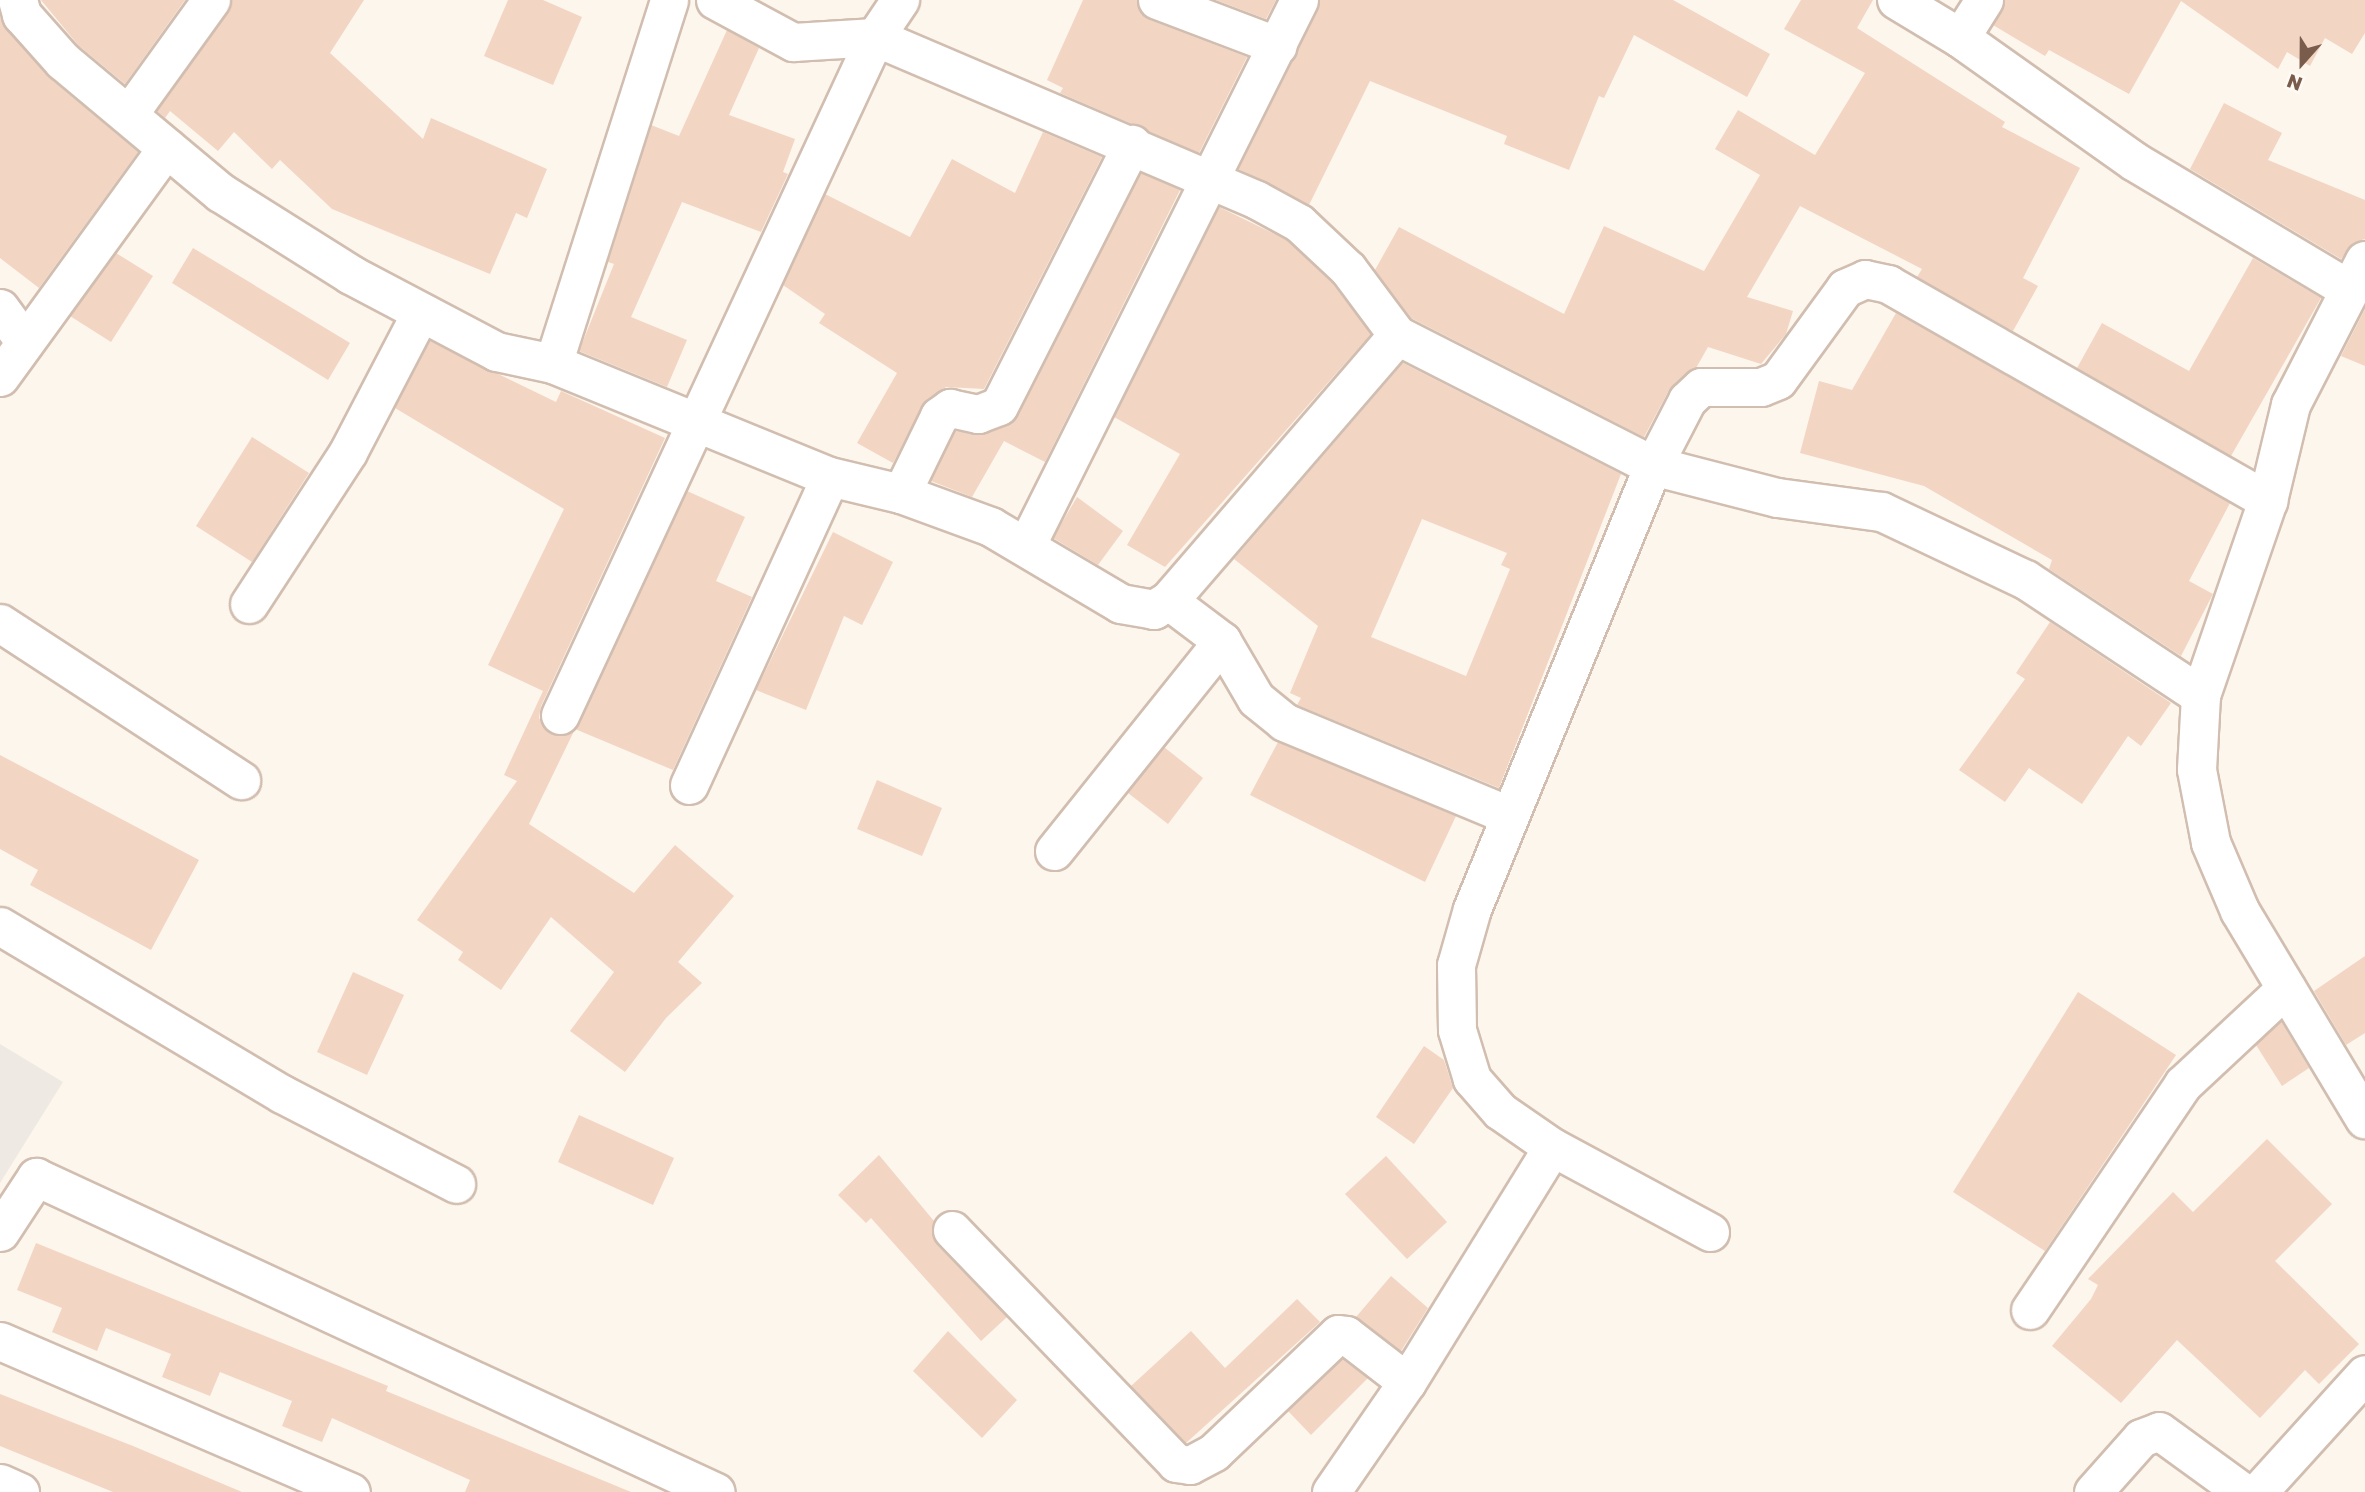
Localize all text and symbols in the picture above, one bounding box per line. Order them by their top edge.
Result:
north arrow [2267,28,2337,98]
text: N [2283,70,2305,96]

